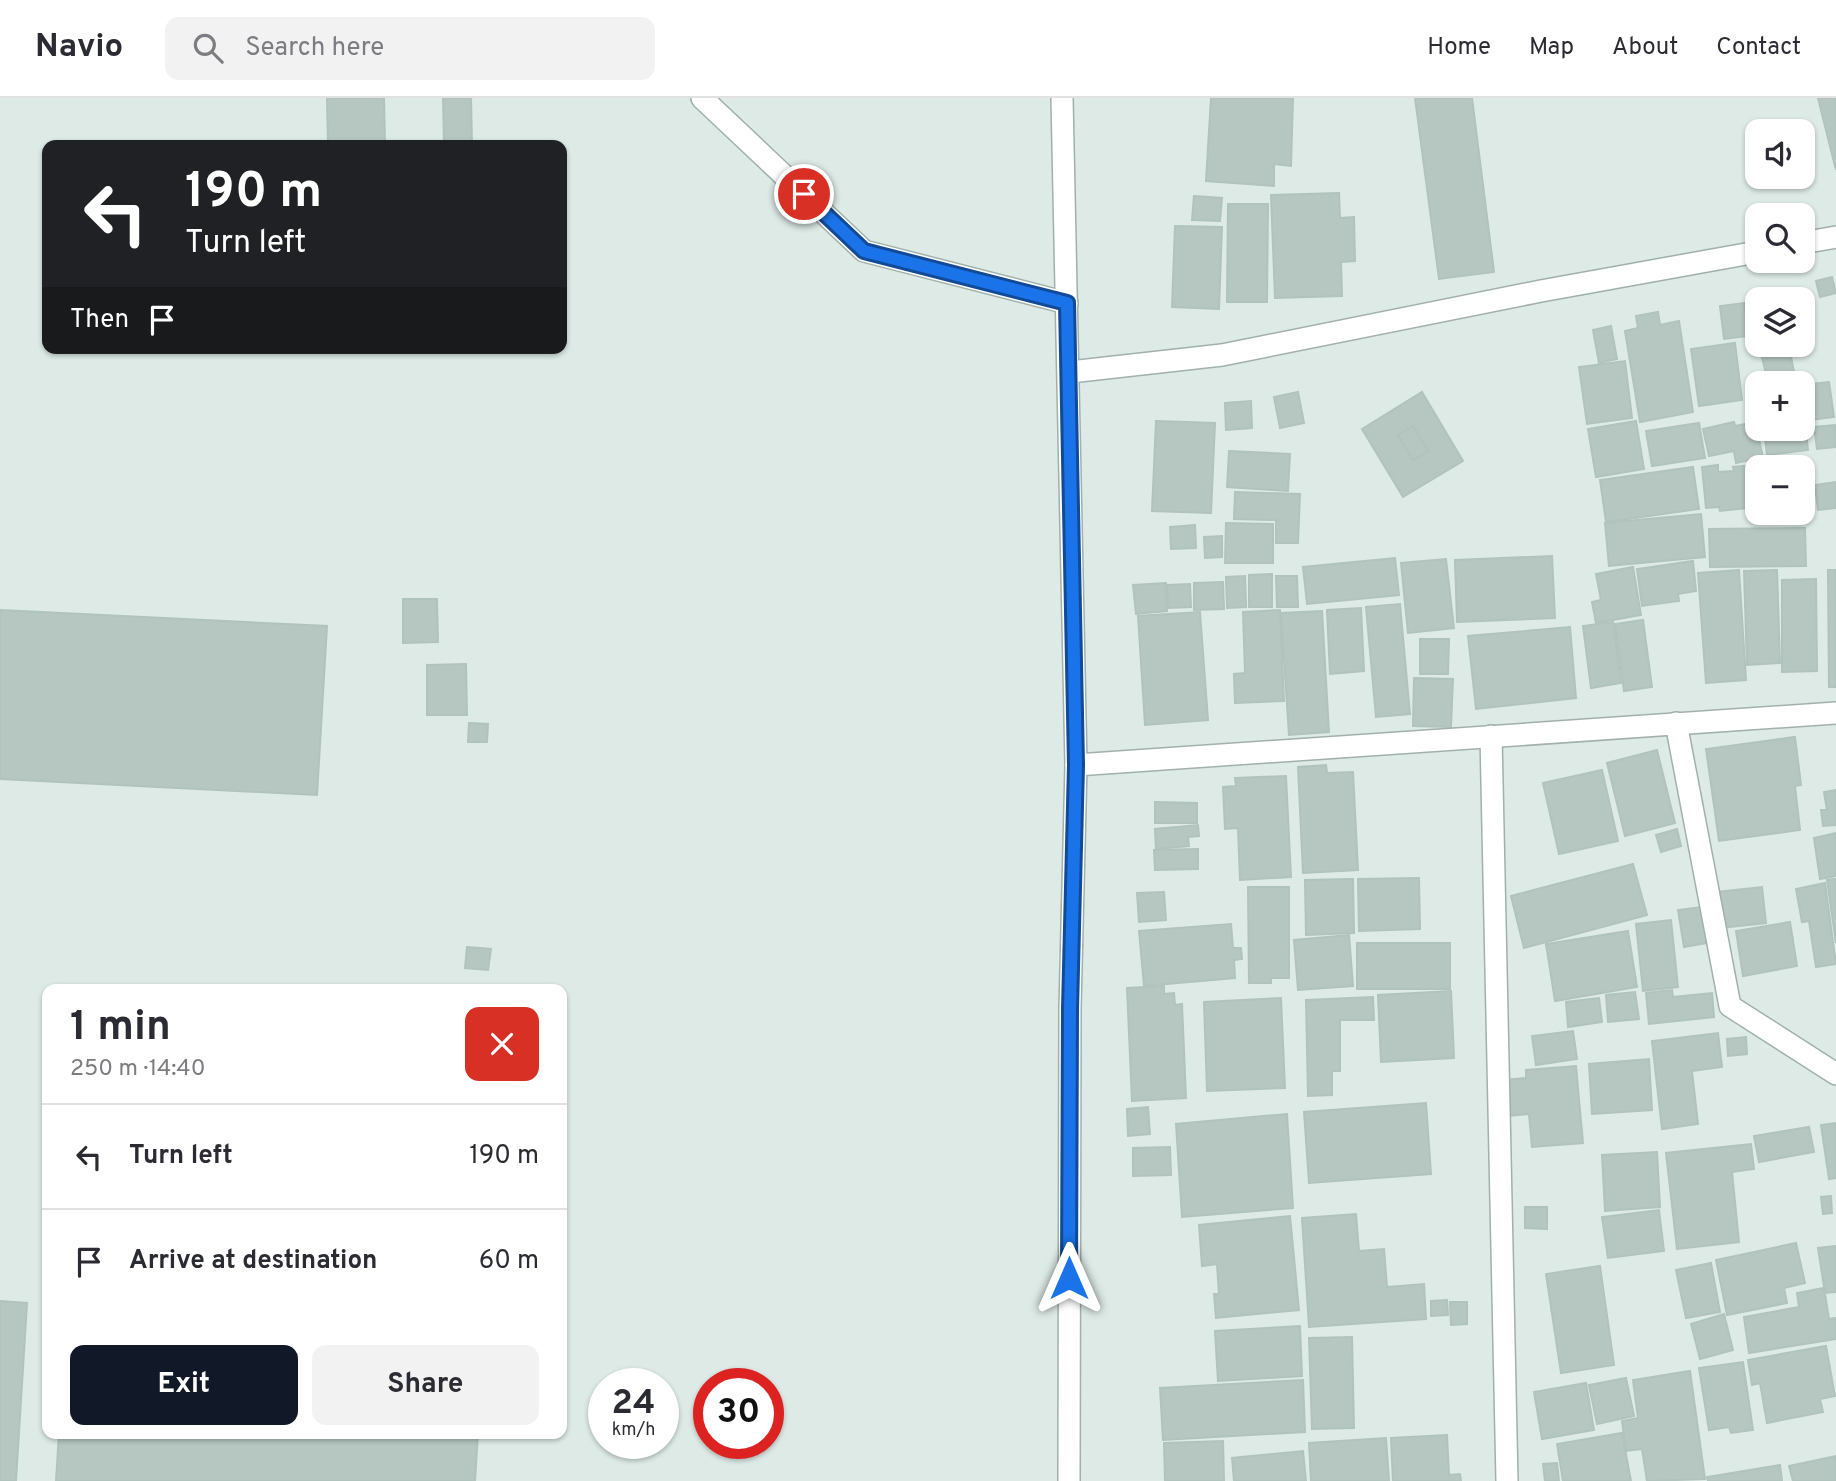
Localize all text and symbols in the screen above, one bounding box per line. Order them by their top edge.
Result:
search box [165,17,655,80]
text: Navio [35,27,123,69]
icon: search [189,29,227,67]
text: Search here [245,32,384,65]
text: Home [1427,33,1491,63]
text: Map [1529,33,1574,63]
text: About [1612,33,1678,63]
text: Contact [1716,33,1801,63]
map controls [1745,119,1815,525]
button: sound [1745,119,1815,189]
text: 190 m [185,163,322,225]
pin [774,164,834,224]
icon: left [70,168,161,259]
icon: arrive [785,175,823,213]
button: search [1745,203,1815,273]
text: Turn left [185,224,306,264]
button: layers [1745,287,1815,357]
icon: arrive [143,301,181,339]
text: Then [70,304,129,337]
button: + [1745,371,1815,441]
button: − [1745,455,1815,525]
text: 1 min [70,1002,171,1055]
button: close [465,1007,539,1081]
text: 250 m · 14:40 [70,1055,205,1084]
icon: left [70,1138,108,1176]
text: Turn left [129,1140,233,1173]
text: 190 m [469,1140,539,1173]
position arrow [1032,1241,1106,1315]
icon: arrive [70,1243,108,1281]
text: Arrive at destination [129,1245,377,1278]
text: 60 m [479,1245,539,1278]
button: Exit [70,1345,298,1425]
button: Share [312,1345,539,1425]
speed limit sign: 30 [693,1368,784,1459]
text: 24 [612,1382,655,1426]
text: km/h [612,1419,655,1442]

